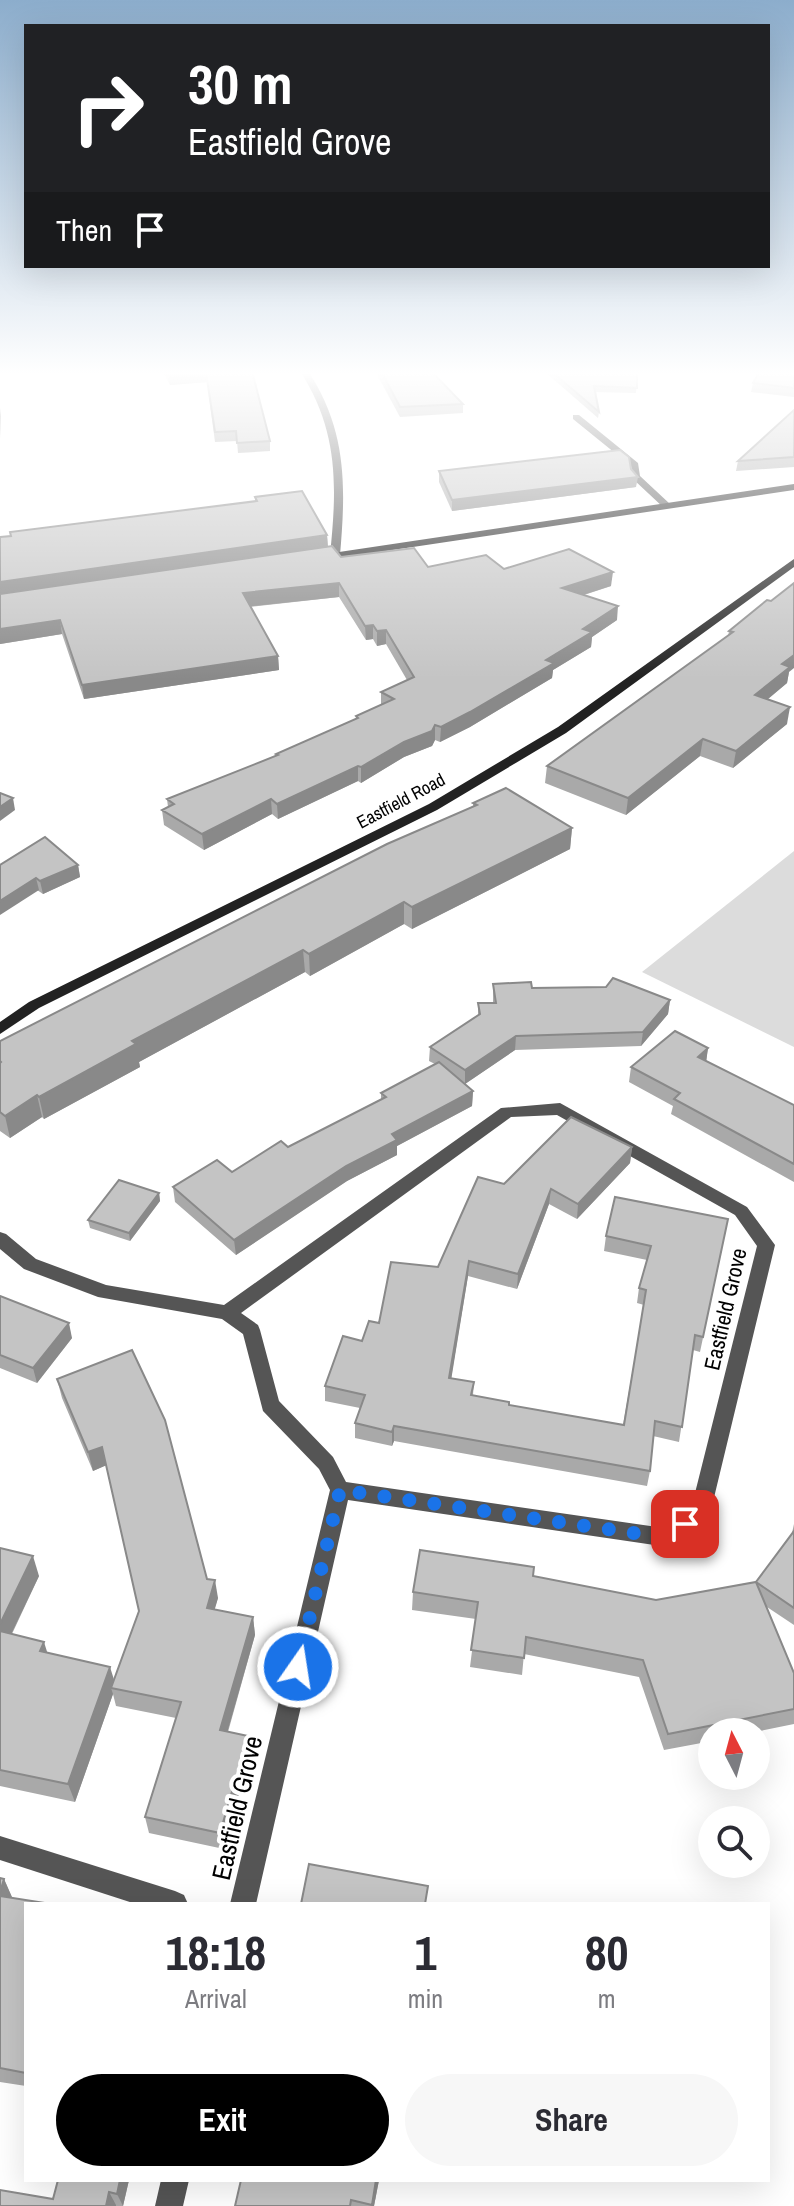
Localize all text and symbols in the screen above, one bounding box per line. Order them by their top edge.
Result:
text: 30 m [188,46,293,121]
icon: right [56,56,160,160]
text: Eastfield Grove [188,118,391,166]
icon: arrive [128,208,172,252]
text: Then [56,210,112,250]
street label: Eastfield Road [352,767,449,834]
street label: Eastfield Grove [696,1245,754,1373]
pin [651,1490,719,1558]
icon: arrive [663,1502,707,1546]
position arrow [256,1625,340,1709]
north arrow [698,1718,770,1790]
map controls [698,1718,770,1878]
street label: Eastfield Grove [203,1732,270,1883]
button: search [698,1806,770,1878]
text: 18:18 [166,1920,266,1985]
text: 1 [414,1920,436,1985]
text: 80 [585,1920,628,1985]
text: Arrival [185,1981,247,2016]
text: min [408,1981,443,2016]
text: m [598,1981,615,2016]
button: Exit [56,2074,389,2166]
button: Share [405,2074,738,2166]

